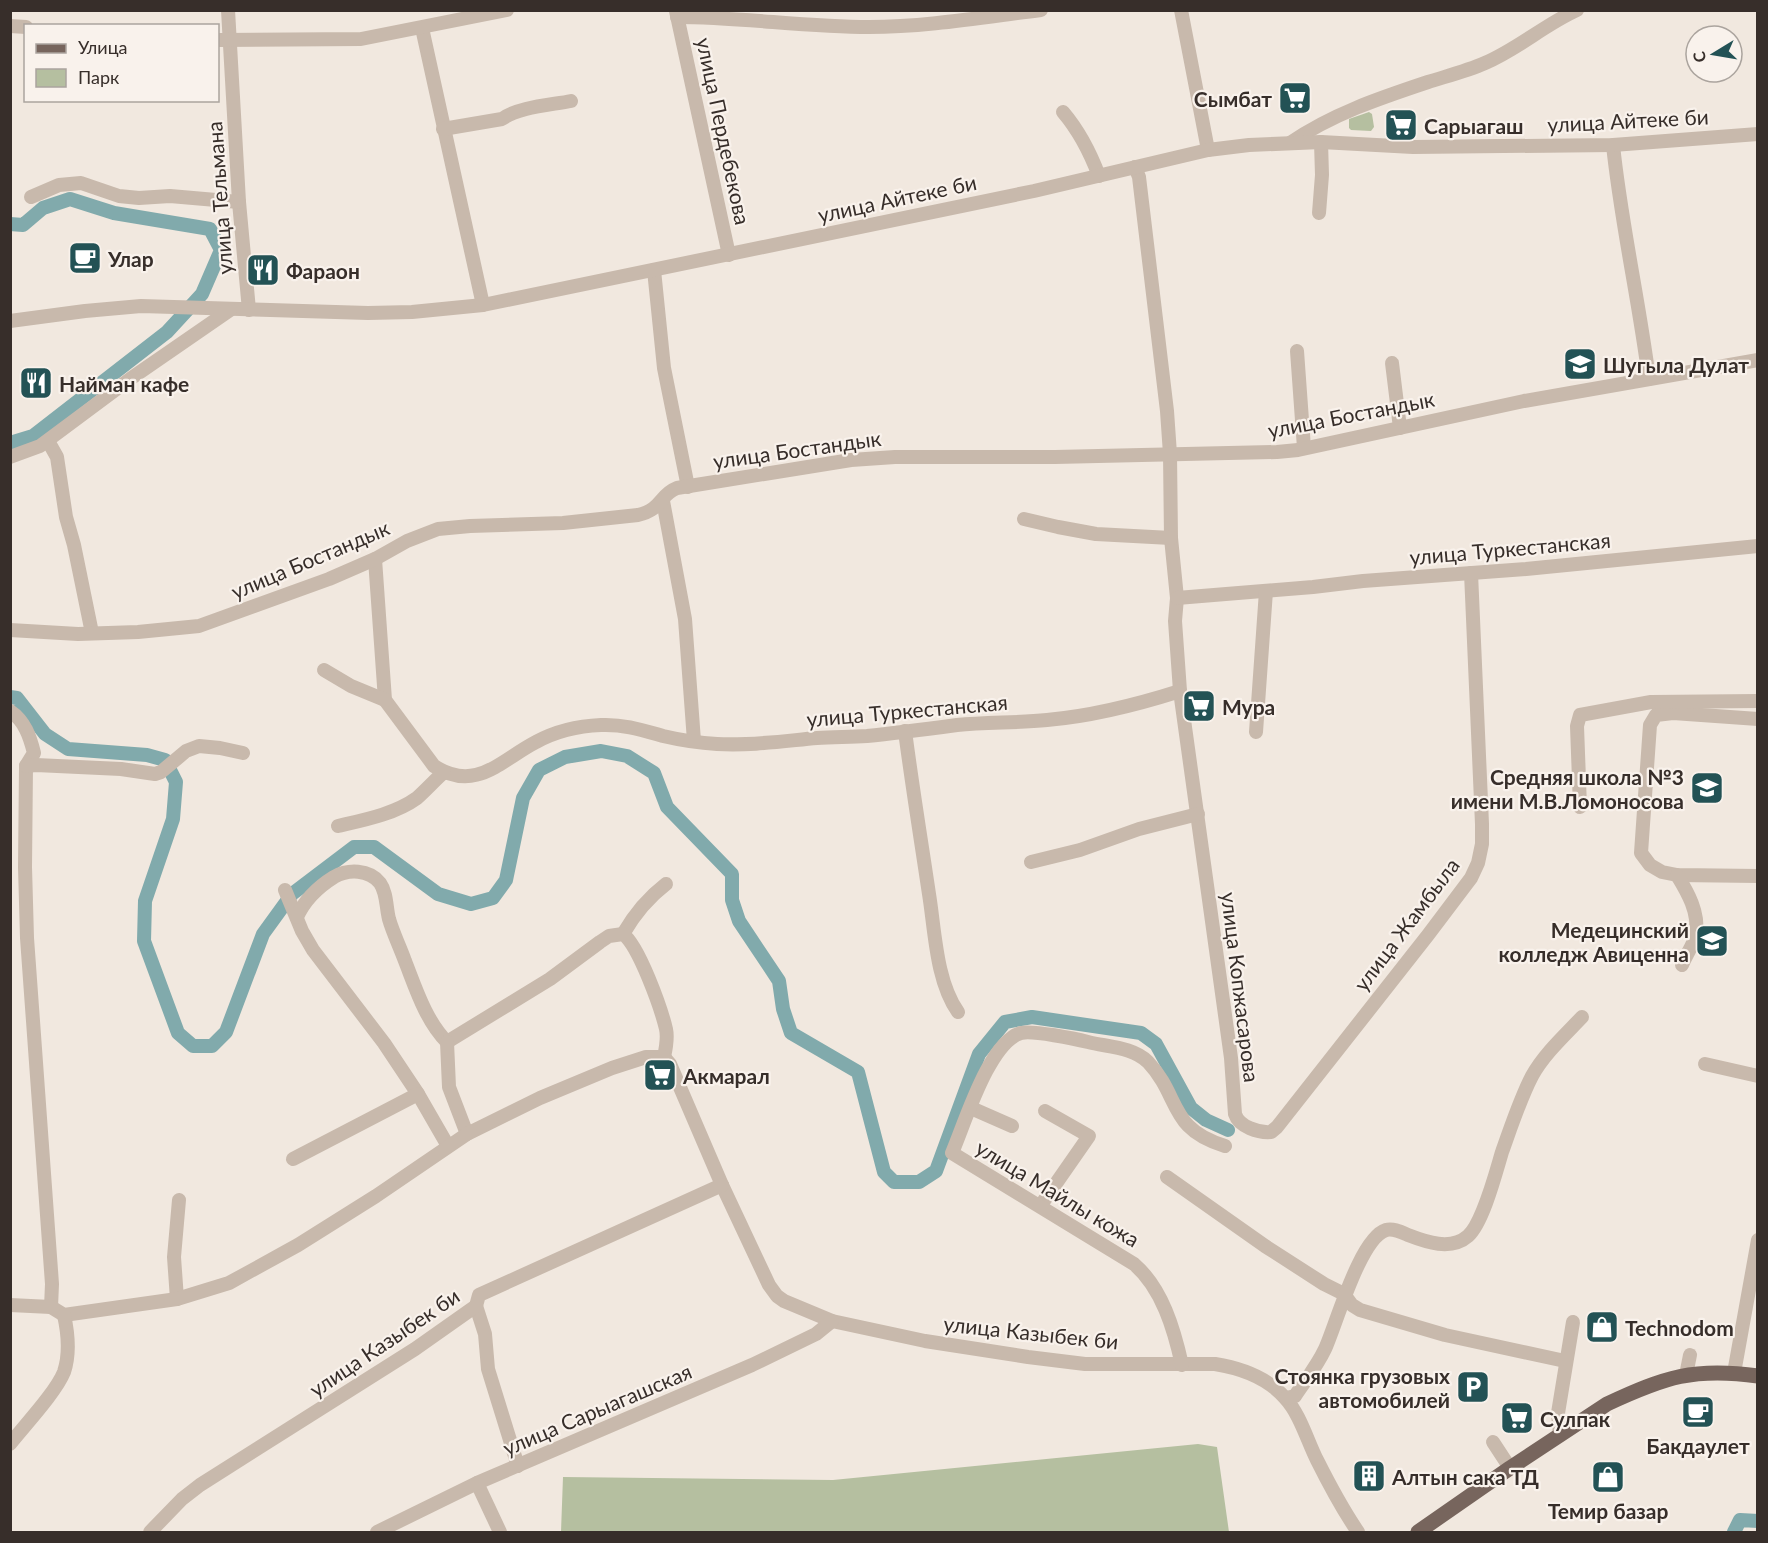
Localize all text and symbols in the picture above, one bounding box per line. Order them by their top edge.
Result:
legend [24,24,219,102]
north arrow [1684,24,1744,84]
street label: улица Пердебекова [692,35,756,227]
text: Улица [78,36,128,58]
text: С [1688,50,1709,64]
text: Парк [78,66,120,88]
supermarket icon: Сымбат [1277,80,1313,116]
place label: Сымбат [1194,86,1272,111]
street label: улица Айтеке би [1547,103,1709,137]
supermarket icon: Сарыагаш [1383,107,1419,143]
place label: Сарыагаш [1424,113,1524,138]
street label: улица Тельмана [201,121,237,275]
street label: улица Айтеке би [815,169,979,227]
cafe icon: Улар [67,240,103,276]
place label: Улар [107,246,154,271]
restaurant icon: Фараон [245,252,281,288]
place label: Фараон [286,258,360,283]
school or university icon: Шугыла Дулат [1562,346,1598,382]
place label: Шугыла Дулат [1603,352,1749,377]
restaurant icon: Найман кафе [18,365,54,401]
place label: Найман кафе [59,371,189,396]
street label: улица Бостандык [1265,386,1437,442]
street label: улица Бостандык [711,425,883,473]
street label: улица Бостандык [227,514,393,604]
street label: улица Туркестанская [1408,527,1612,569]
supermarket icon: Мура [1181,688,1217,724]
street label: улица Туркестанская [805,689,1009,731]
place label: Мура [1222,694,1275,719]
place label: Средняя школа №3 имени М.В.Ломоносова [1451,764,1684,813]
school or university icon: Средняя школа №3 имени М.В.Ломоносова [1689,770,1725,806]
street label: улица Жамбыла [1348,853,1464,995]
street label: улица Копжасарова [1217,890,1265,1084]
place label: Медецинский колледж Авиценна [1498,917,1689,966]
school or university icon: Медецинский колледж Авиценна [1694,923,1730,959]
supermarket icon: Акмарал [642,1057,678,1093]
place label: Акмарал [682,1063,770,1088]
street label: улица Майлы кожа [972,1134,1144,1252]
street label: улица Казыбек би [304,1283,464,1401]
shop icon: Technodom [1584,1309,1620,1345]
street label: улица Казыбек би [942,1310,1120,1354]
place label: Technodom [1625,1315,1734,1340]
street label: улица Сарыагашская [499,1358,695,1460]
place label: Стоянка грузовых автомобилей [1274,1363,1450,1412]
parking icon: Стоянка грузовых автомобилей [1455,1369,1491,1405]
cafe icon: Бакдаулет [1680,1394,1716,1430]
supermarket icon: Сулпак [1499,1400,1535,1436]
place label: Сулпак [1540,1406,1611,1431]
place label: Бакдаулет [1646,1433,1750,1458]
building icon: Алтын сака ТД [1351,1458,1387,1494]
shop icon: Темир базар [1590,1459,1626,1495]
place label: Алтын сака ТД [1391,1464,1539,1489]
place label: Темир базар [1548,1498,1668,1523]

